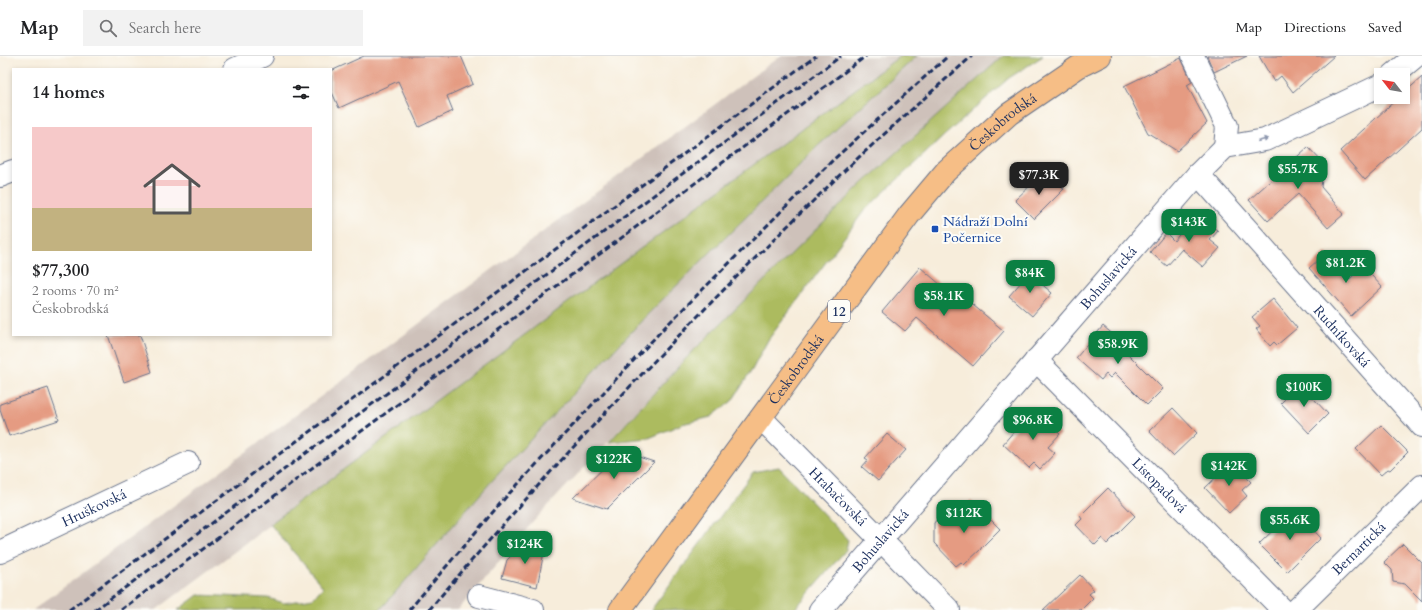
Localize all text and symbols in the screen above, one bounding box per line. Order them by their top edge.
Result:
search box [83,10,363,46]
text: Map [20,15,59,41]
icon: search [97,17,119,39]
text: Search here [129,18,201,38]
text: Map [1236,18,1262,37]
text: Directions [1284,18,1346,37]
text: Saved [1368,18,1402,37]
north arrow [1374,68,1410,104]
map controls [1374,68,1410,104]
text: 14 homes [32,81,105,104]
icon: filters [290,81,312,103]
street label: Českobrodská [965,89,1041,156]
one-way arrow [1257,137,1269,143]
icon: home [136,153,208,225]
pin: $55.7K [1265,156,1331,190]
text: $55.7K [1278,160,1318,178]
pin: $77.3K [1006,162,1072,196]
text: $77.3K [1019,166,1059,184]
pin: $143K [1161,209,1217,243]
place label: Nádraží Dolní Počernice [943,212,1028,247]
text: $143K [1170,213,1208,231]
marker: Nádraží Dolní Počernice [930,224,940,234]
street label: Bohuslavická [1076,242,1141,313]
pin: $81.2K [1313,250,1379,284]
text: $81.2K [1326,254,1366,272]
text: $77,300 [32,259,89,282]
pin: $84K [1006,260,1054,294]
text: $84K [1015,264,1045,282]
text: 2 rooms · 70 m² [32,282,119,300]
pin: $58.1K [911,283,977,317]
text: $58.1K [924,287,964,305]
text: Českobrodská [32,300,109,318]
road number: 12 [828,300,850,322]
street label: Rudníkovská [1309,301,1375,372]
street label: Českobrodská [764,331,828,409]
pin: $58.9K [1085,331,1151,365]
text: $58.9K [1098,335,1138,353]
pin: $100K [1276,374,1332,408]
text: $100K [1285,378,1323,396]
pin: $96.8K [1000,407,1066,441]
text: $96.8K [1013,411,1053,429]
pin: $122K [586,446,642,480]
text: $122K [595,450,633,468]
pin: $142K [1201,453,1257,487]
street label: Listopadová [1128,454,1191,517]
text: $142K [1210,457,1248,475]
street label: Hrabačovská [804,463,871,530]
street label: Hruškovská [59,484,130,531]
pin: $112K [936,500,992,534]
text: $112K [945,504,983,522]
street label: Bohuslavická [848,505,913,576]
pin: $55.6K [1257,507,1323,541]
text: $55.6K [1270,511,1310,529]
street label: Bernartická [1328,518,1390,579]
pin: $124K [497,531,553,565]
text: $124K [506,535,544,553]

